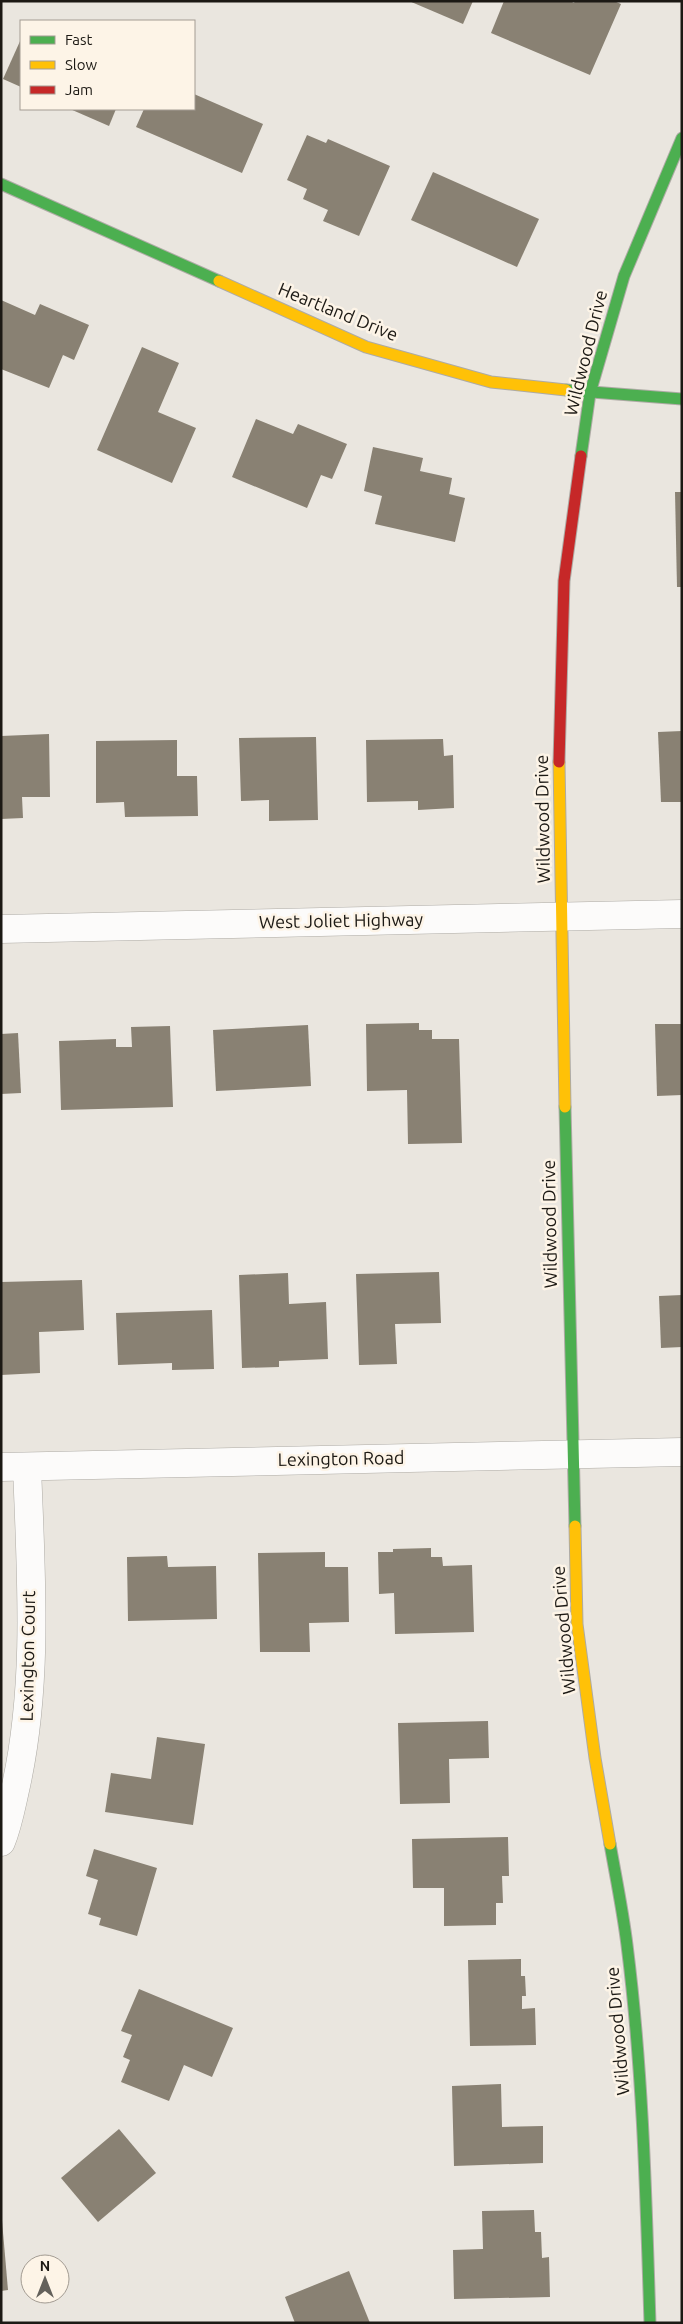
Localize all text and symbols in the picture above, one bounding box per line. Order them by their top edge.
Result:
legend [20,20,195,110]
text: Fast [65,31,93,48]
text: Slow [65,56,98,73]
text: Jam [65,81,93,98]
street label: Heartland Drive [276,278,401,344]
street label: Wildwood Drive [560,288,610,418]
street label: Wildwood Drive [531,754,553,884]
street label: West Joliet Highway [259,909,424,931]
street label: Wildwood Drive [538,1159,560,1289]
street label: Lexington Road [277,1447,404,1469]
street label: Wildwood Drive [547,1565,579,1695]
street label: Lexington Court [16,1590,38,1722]
street label: Wildwood Drive [601,1966,633,2096]
north arrow [20,2254,70,2304]
text: N [40,2258,50,2274]

